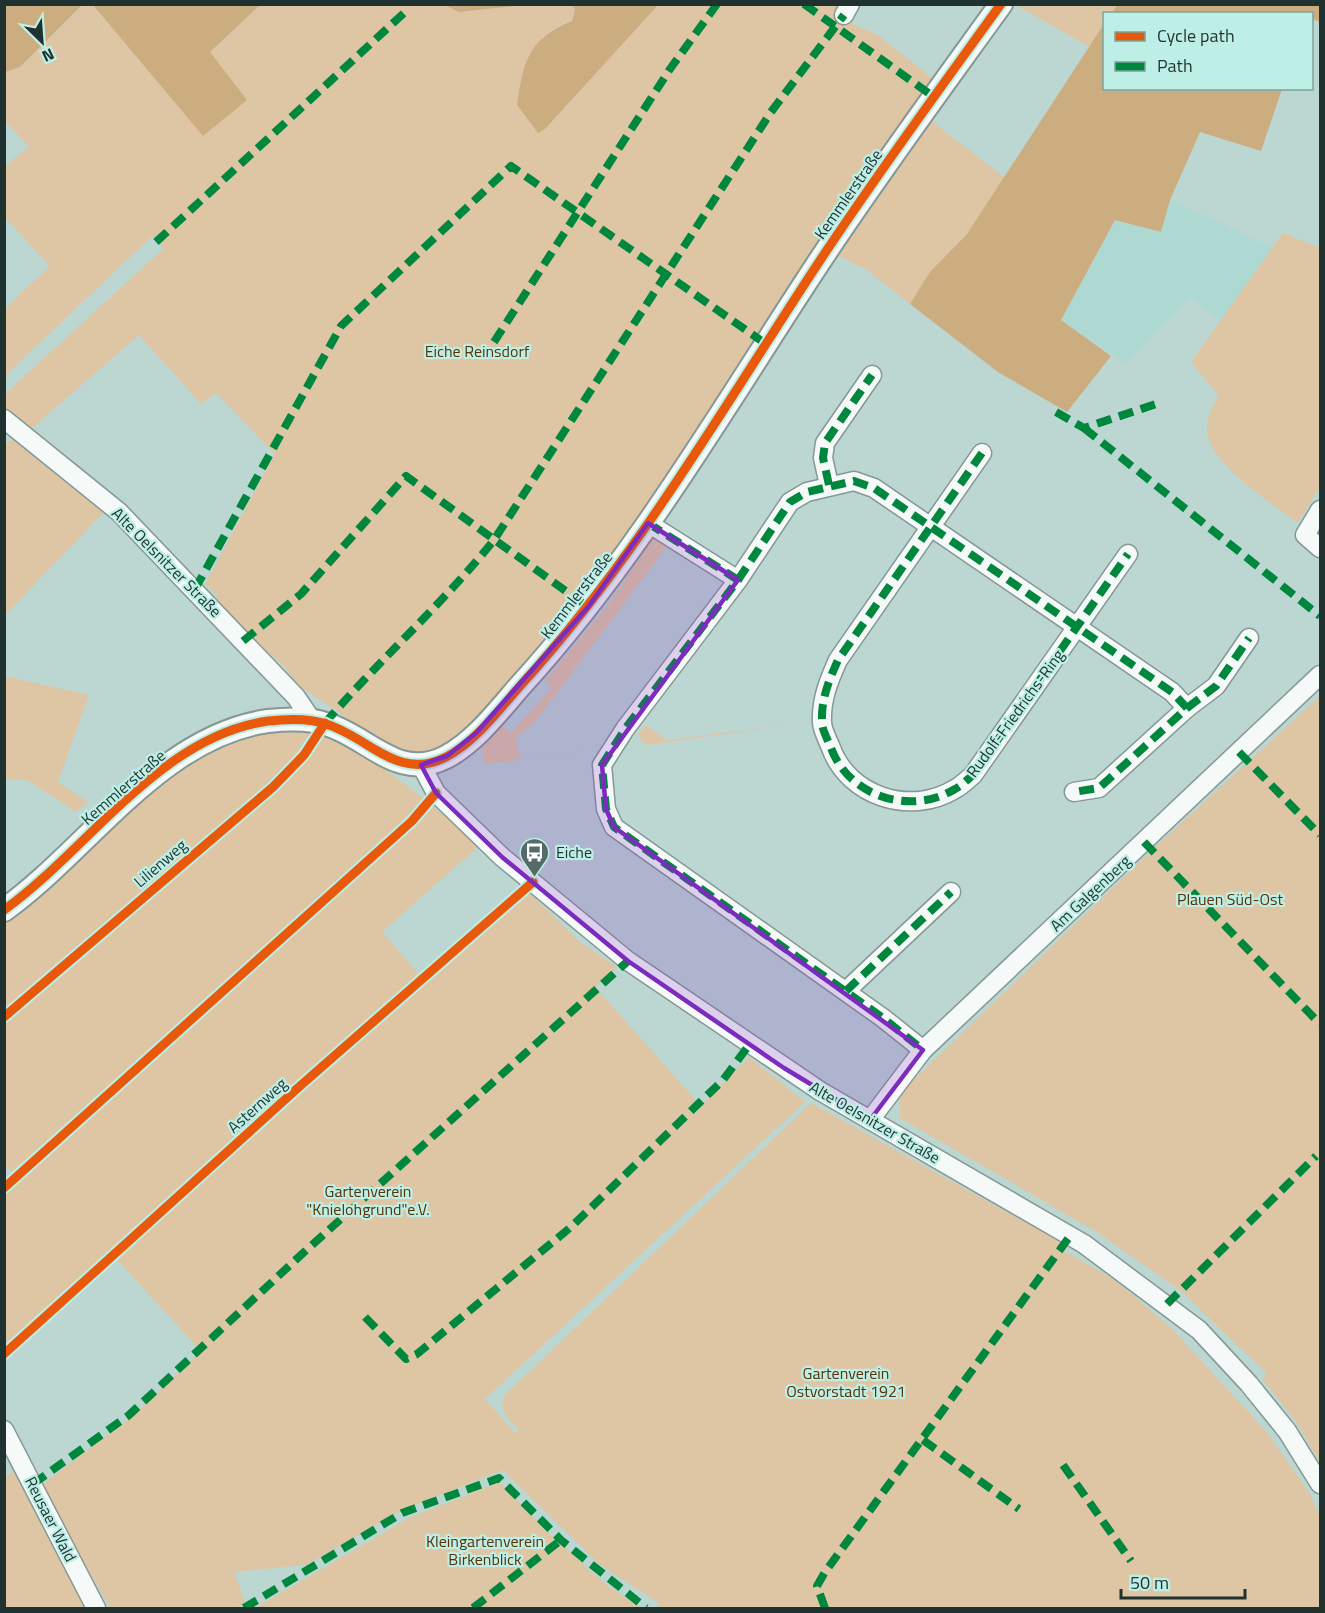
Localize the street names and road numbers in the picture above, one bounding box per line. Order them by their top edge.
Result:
street label: Kemmlerstraße [808,144,888,244]
street label: Alte Oelsnitzer Straße [106,501,228,623]
street label: Kemmlerstraße [534,546,618,644]
street label: Rudolf-Friedrichs-Ring [960,644,1070,782]
street label: Kemmlerstraße [76,744,170,830]
street label: Lilienweg [128,833,192,893]
street label: Am Galgenberg [1044,849,1136,937]
street label: Asternweg [222,1072,292,1138]
street label: Alte Oelsnitzer Straße [805,1075,945,1169]
street label: Reusaer Wald [19,1472,83,1566]

